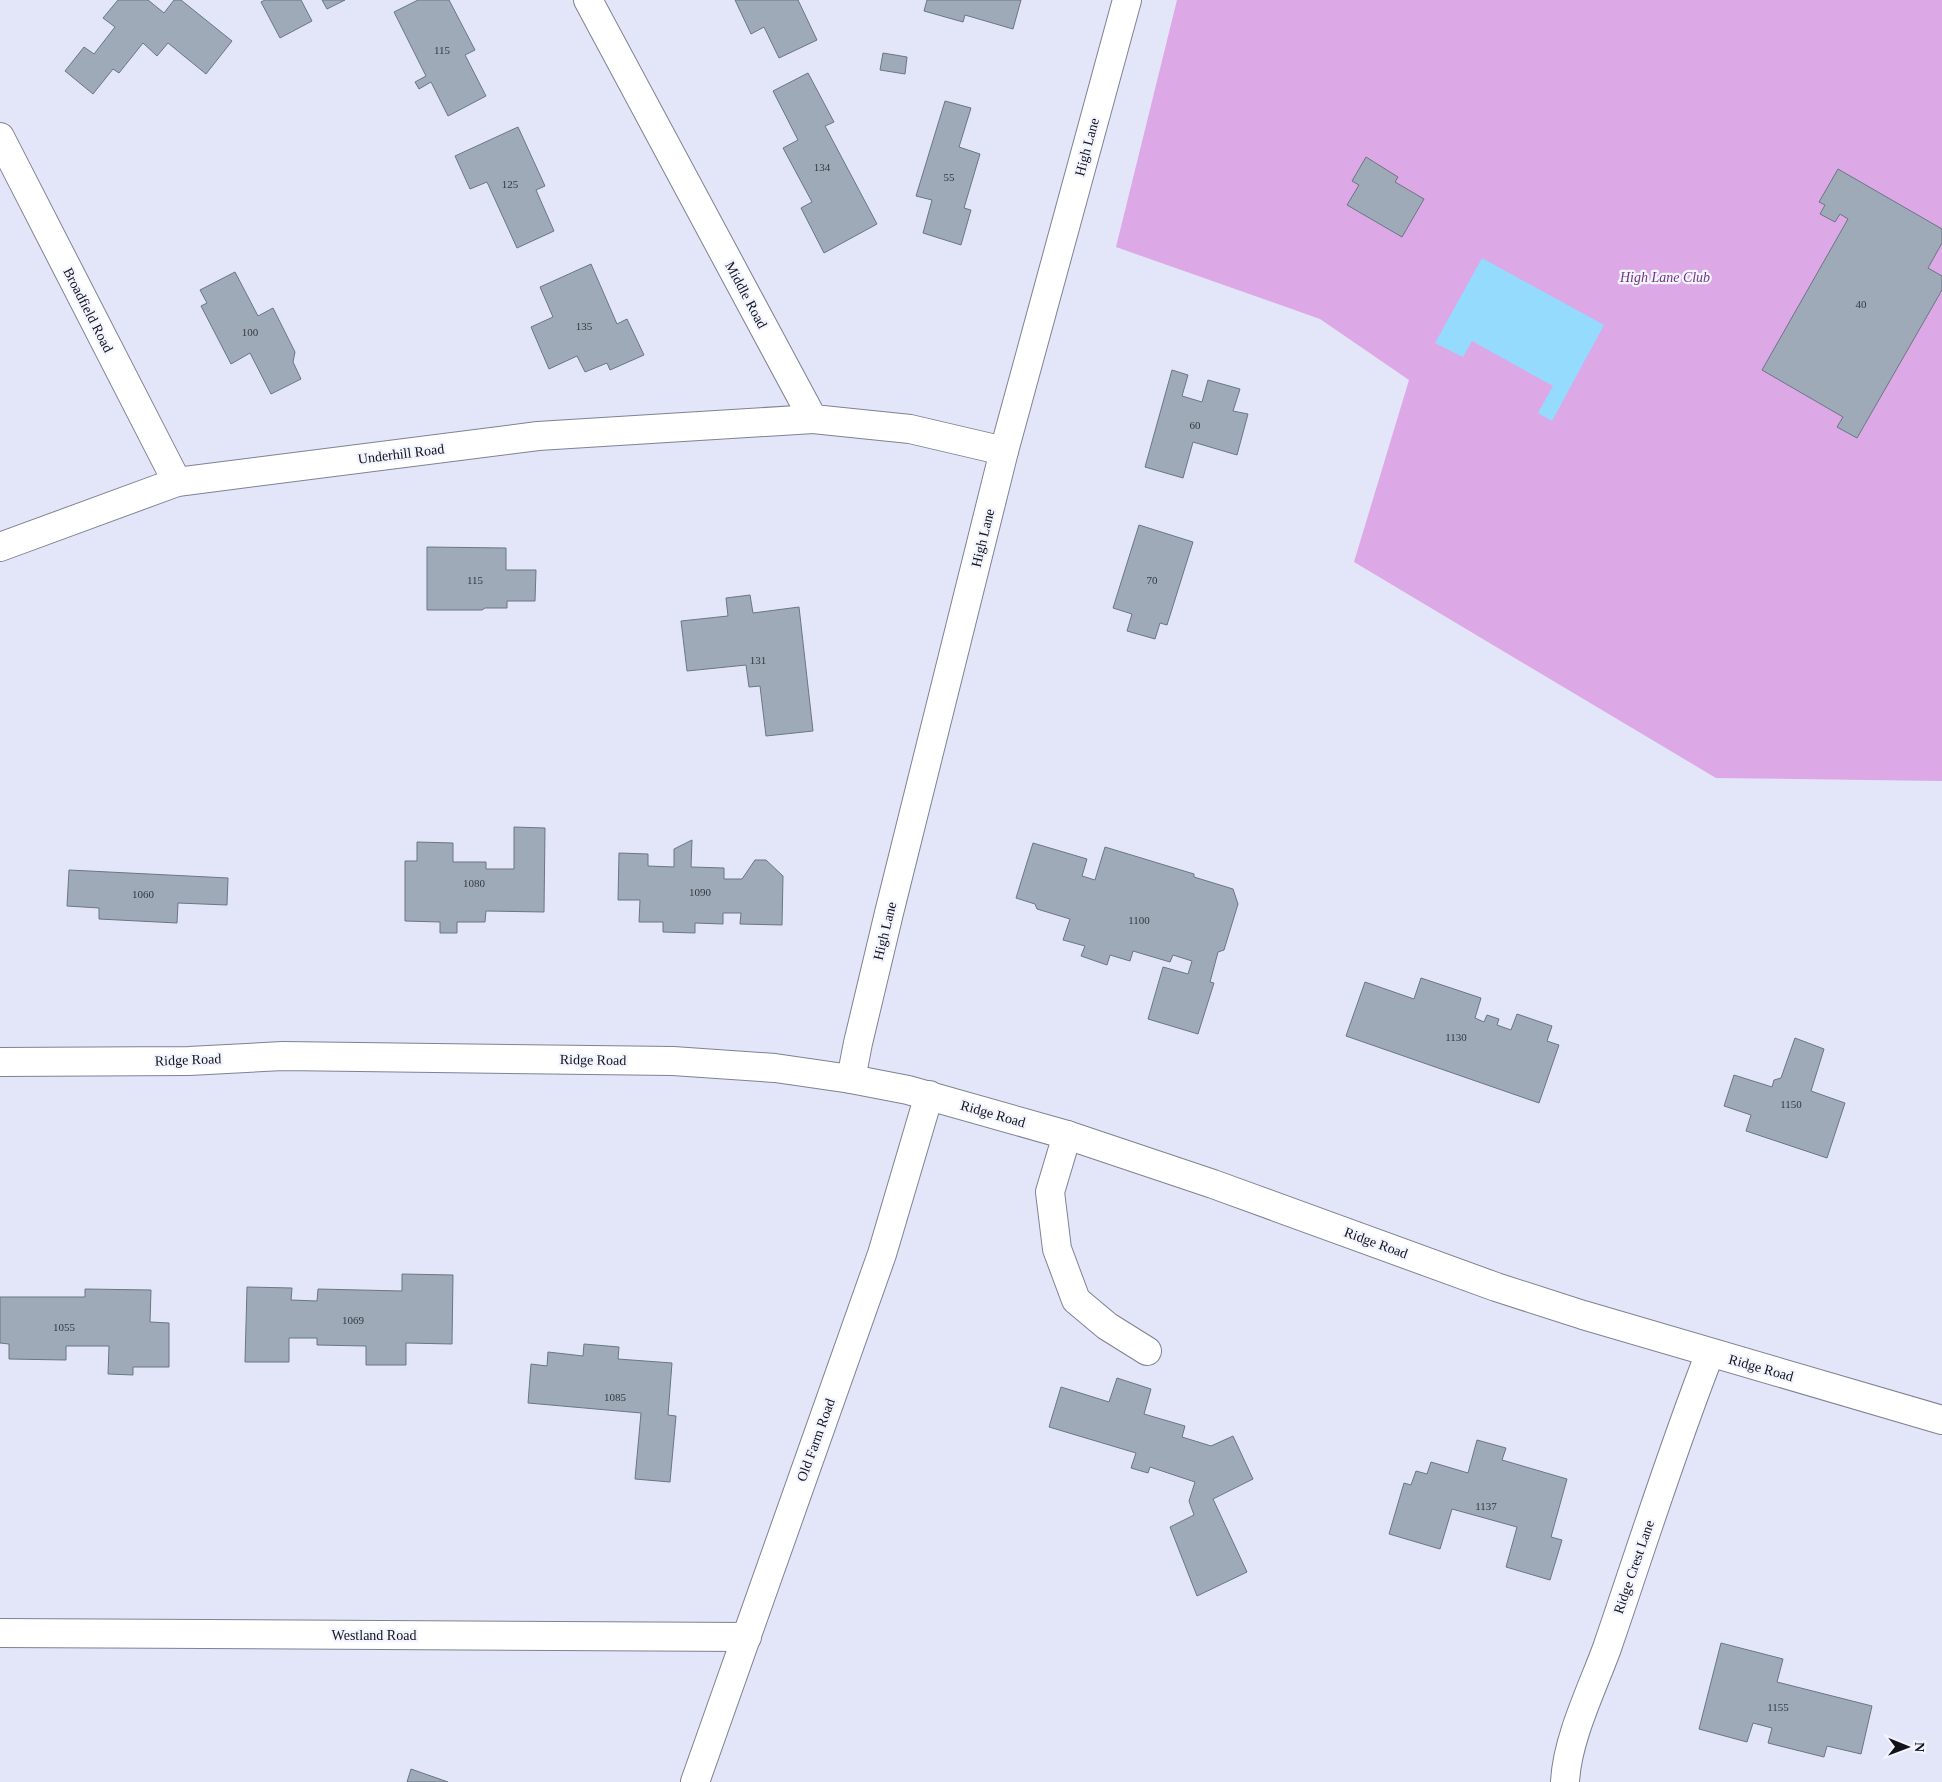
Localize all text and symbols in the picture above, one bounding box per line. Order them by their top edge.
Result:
house number: 115 [434,44,451,56]
street label: High Lane [1072,116,1102,178]
house number: 134 [814,161,831,173]
house number: 55 [944,171,955,183]
house number: 125 [502,178,519,190]
street label: Middle Road [722,259,770,331]
street label: Broadfield Road [60,265,116,355]
park label: High Lane Club [1619,270,1710,285]
house number: 40 [1856,298,1867,310]
house number: 135 [576,320,593,332]
house number: 100 [242,326,259,338]
house number: 60 [1190,419,1201,431]
street label: Underhill Road [357,441,445,467]
street label: High Lane [969,507,997,569]
house number: 115 [467,574,484,586]
house number: 70 [1147,574,1158,586]
house number: 131 [750,654,766,666]
house number: 1080 [463,877,486,889]
house number: 1090 [689,886,712,898]
house number: 1060 [132,888,155,900]
street label: High Lane [871,900,899,962]
house number: 1100 [1128,914,1150,926]
house number: 1130 [1445,1031,1467,1043]
street label: Ridge Road [155,1051,221,1069]
street label: Ridge Road [560,1052,626,1068]
street label: Ridge Road [959,1098,1027,1130]
house number: 1150 [1780,1098,1802,1110]
street label: Ridge Road [1342,1225,1410,1261]
house number: 1069 [342,1314,365,1326]
house number: 1055 [53,1321,76,1333]
street label: Ridge Road [1727,1352,1795,1384]
house number: 1085 [604,1391,627,1403]
street label: Old Farm Road [794,1397,838,1483]
house number: 1137 [1475,1500,1497,1512]
street label: Ridge Crest Lane [1611,1518,1657,1616]
street label: Westland Road [332,1628,416,1643]
house number: 1155 [1767,1701,1789,1713]
north arrow [1882,1722,1932,1772]
text: N [1912,1742,1927,1752]

